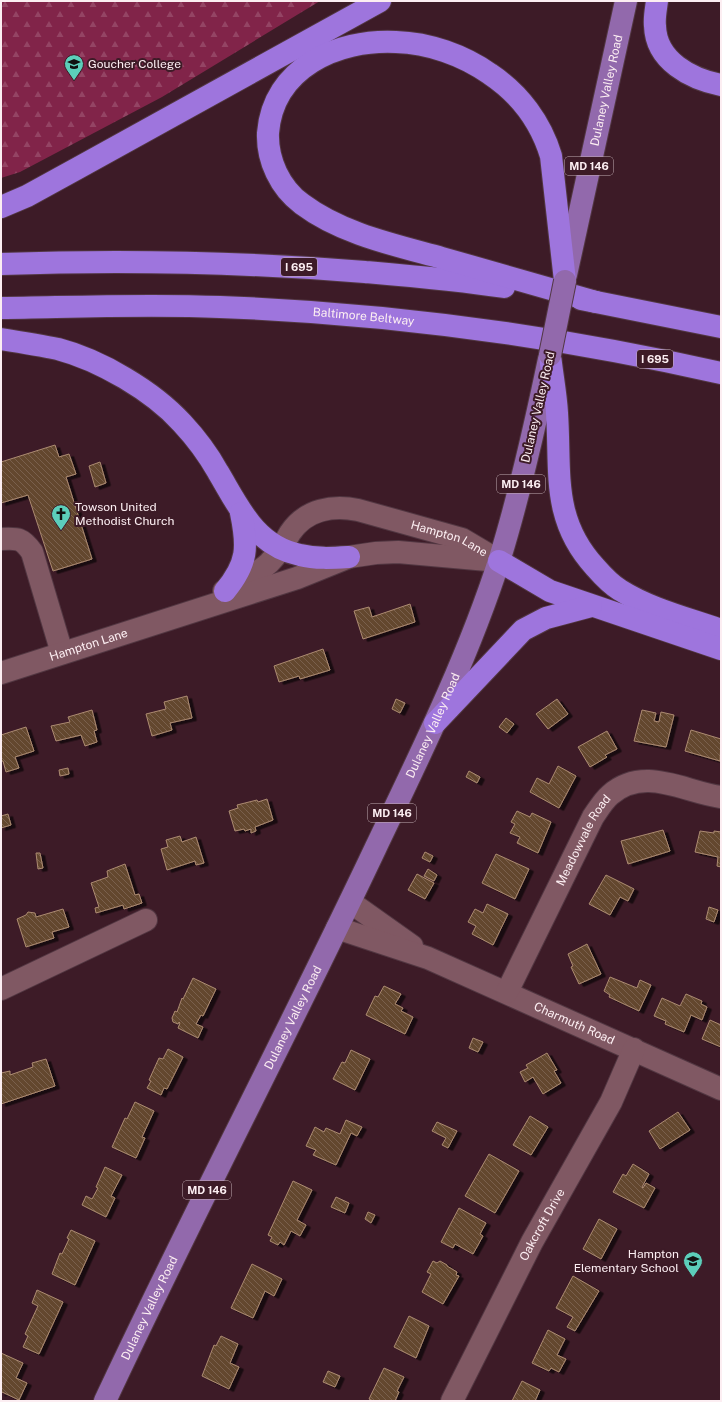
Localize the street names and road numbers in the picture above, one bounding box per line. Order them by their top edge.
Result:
street label: Dulaney Valley Road [587,33,625,147]
road number: MD 146 [565,157,613,175]
road number: I 695 [281,258,317,276]
street label: Baltimore Beltway [312,305,416,328]
street label: Dulaney Valley Road [518,350,558,464]
road number: I 695 [637,350,673,368]
road number: MD 146 [497,475,545,493]
street label: Hampton Lane [409,518,490,560]
street label: Hampton Lane [48,626,130,664]
street label: Dulaney Valley Road [403,671,463,780]
street label: Meadowvale Road [553,792,614,888]
road number: MD 146 [368,804,416,822]
street label: Dulaney Valley Road [261,964,325,1072]
street label: Charmuth Road [532,999,617,1047]
road number: MD 146 [183,1181,231,1199]
street label: Oakcroft Drive [517,1186,568,1263]
street label: Dulaney Valley Road [118,1254,181,1362]

